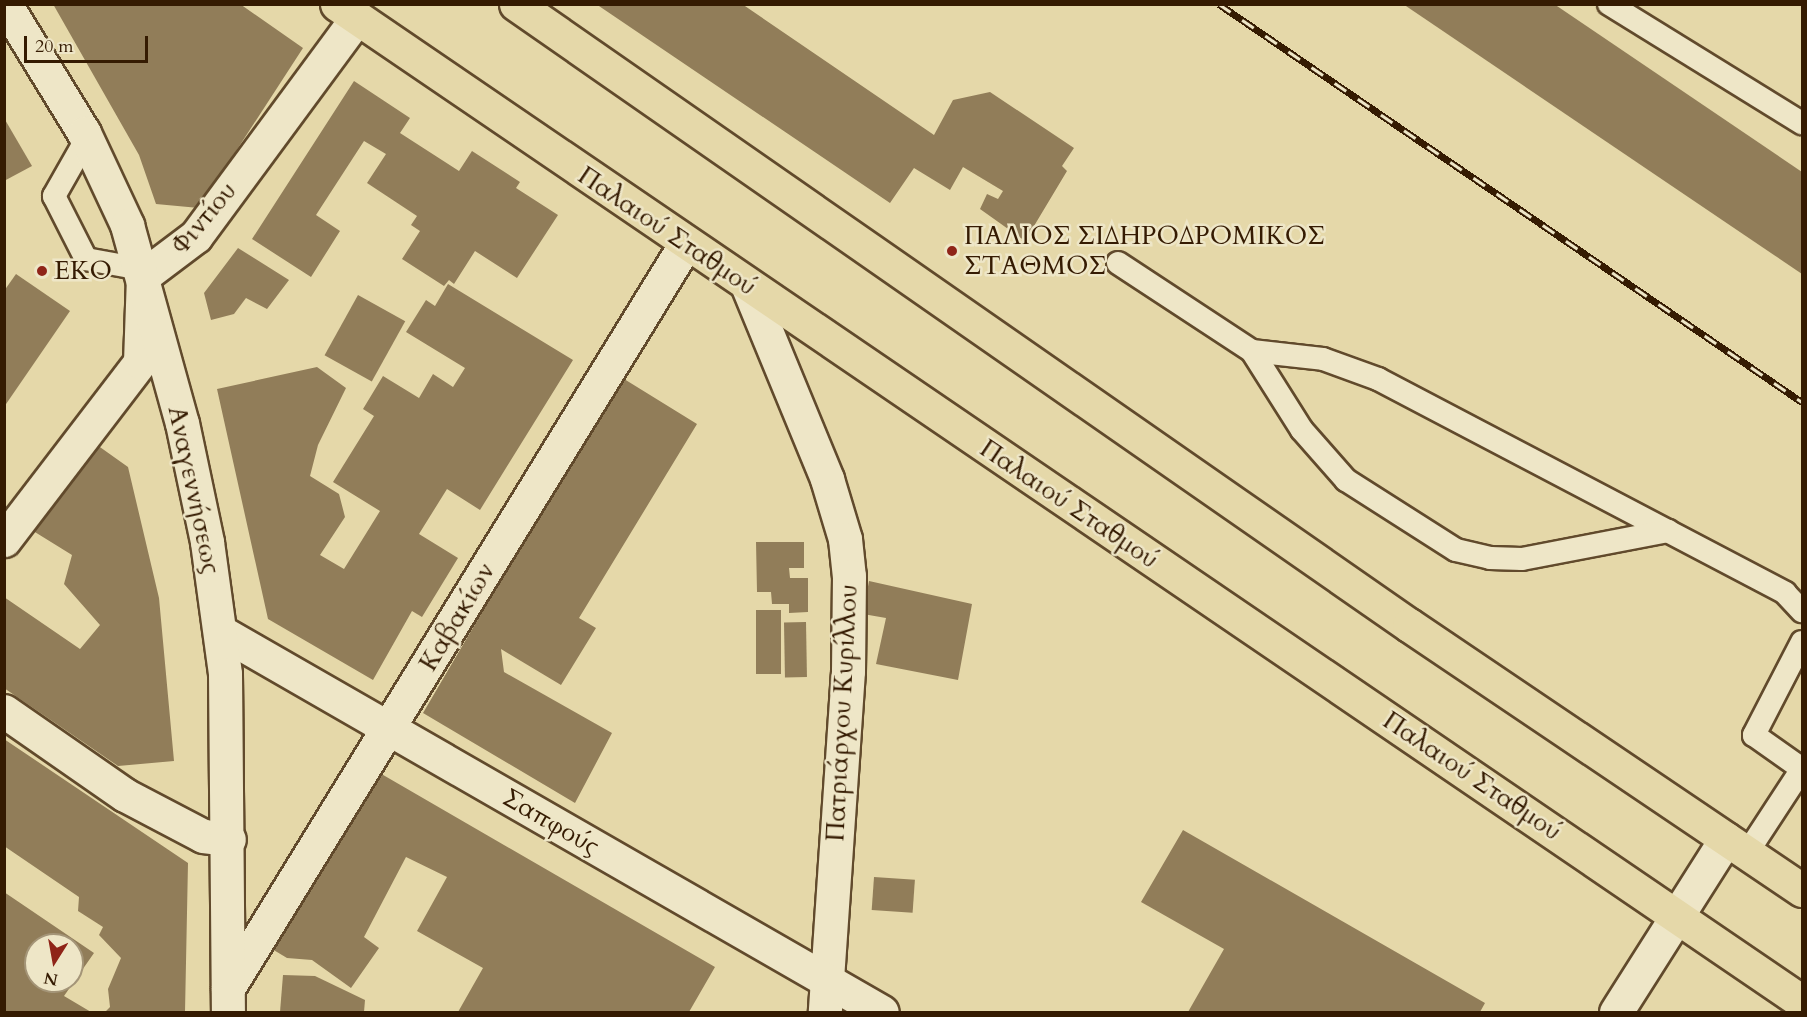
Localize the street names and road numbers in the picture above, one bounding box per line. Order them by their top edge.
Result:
street label: Παλαιού Σταθμού [572,160,762,302]
street label: Φιντίου [165,176,243,260]
street label: Αναγεννήσεως [161,403,227,577]
street label: Παλαιού Σταθμού [974,433,1164,575]
street label: Καβακίων [413,557,501,677]
street label: Πατριάρχου Κυρίλλου [820,584,864,842]
street label: Παλαιού Σταθμού [1377,705,1567,847]
street label: Σαπφούς [497,782,605,862]

